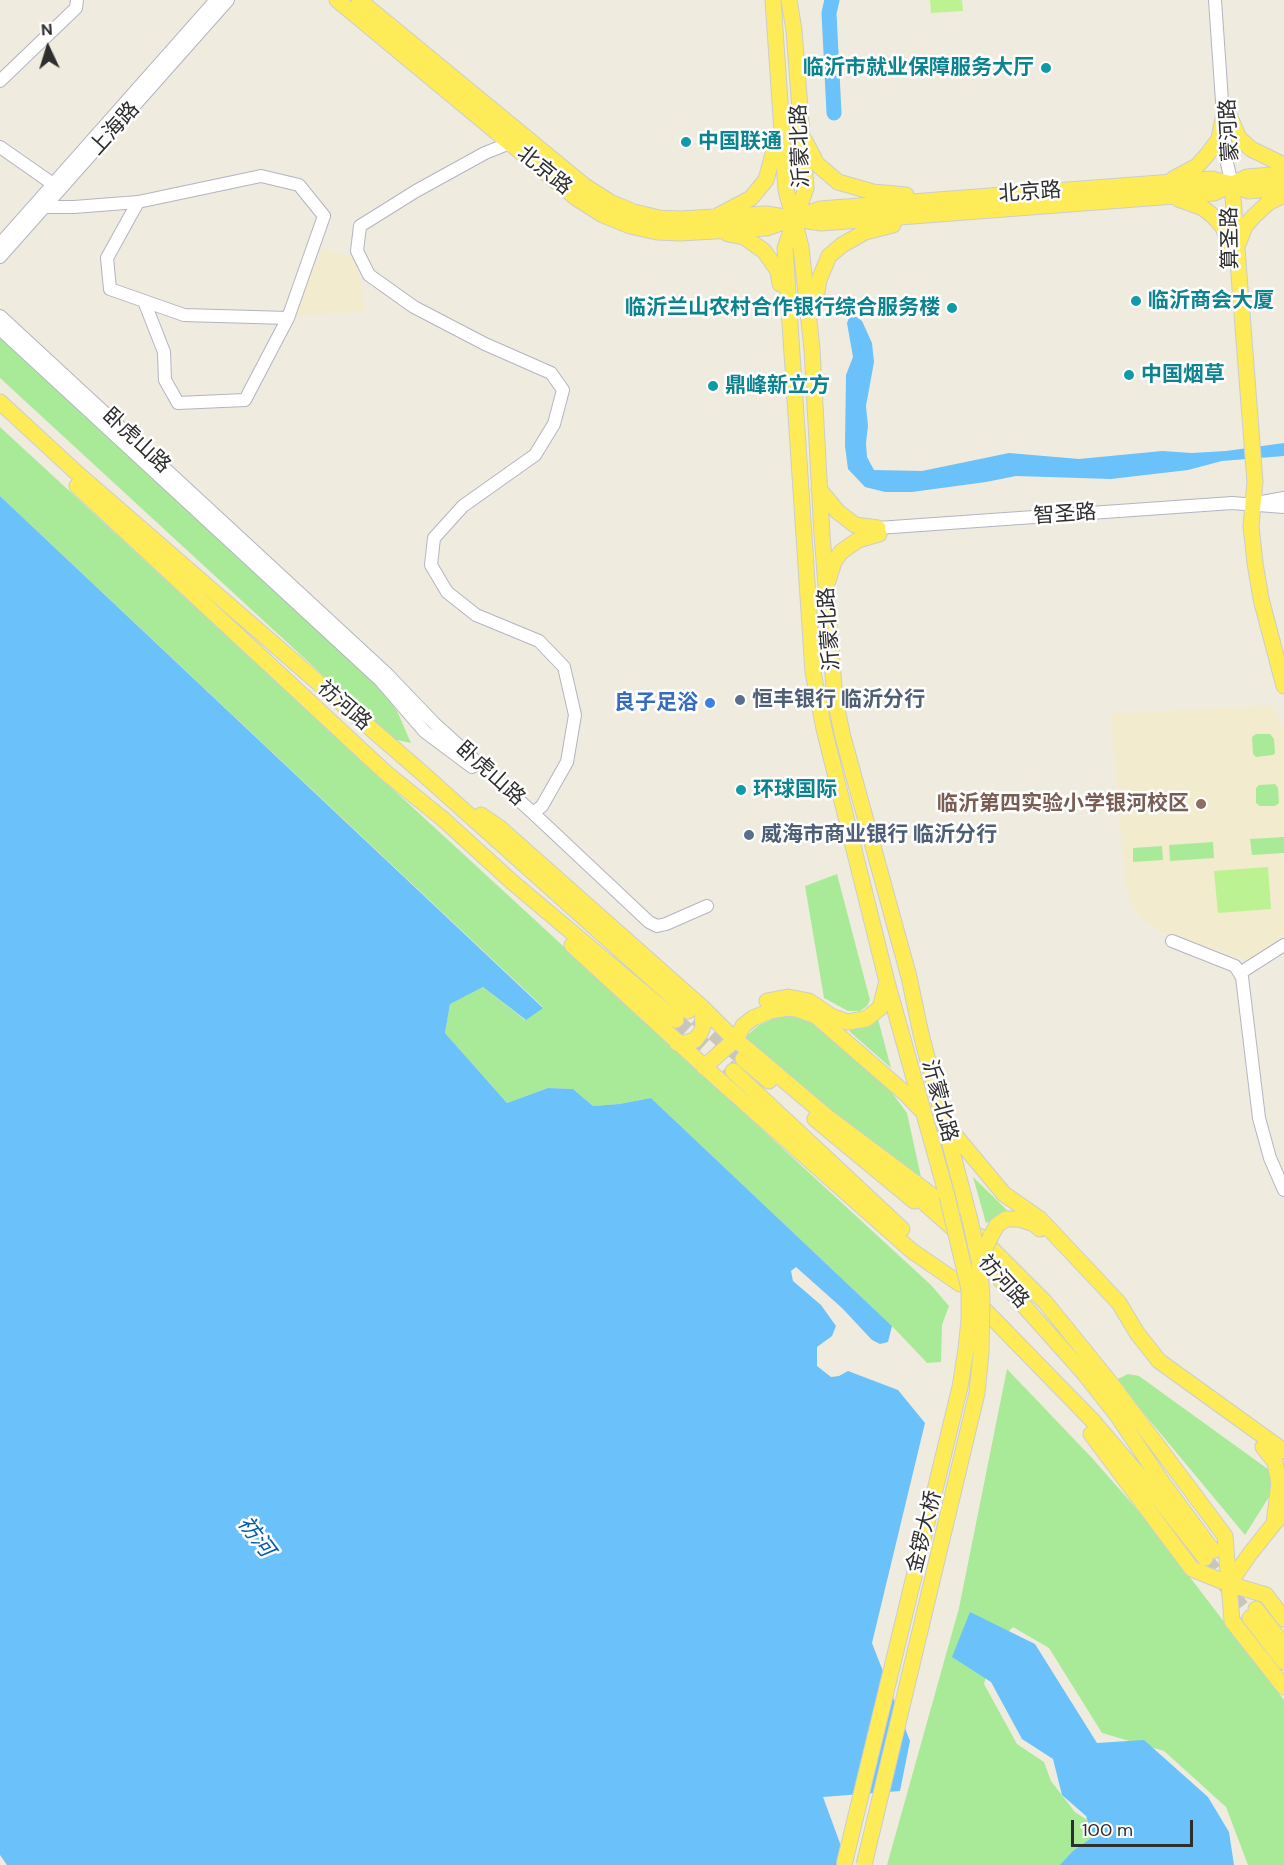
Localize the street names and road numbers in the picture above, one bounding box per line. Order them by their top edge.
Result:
street label: 上海路 [85,97,145,161]
street label: 蒙河路 [1216,98,1244,162]
street label: 沂蒙北路 [787,104,815,188]
street label: 北京路 [512,141,576,201]
street label: 北京路 [998,178,1062,208]
street label: 算圣路 [1218,206,1244,270]
street label: 卧虎山路 [97,403,175,479]
street label: 智圣路 [1033,500,1097,530]
street label: 沂蒙北路 [815,586,845,672]
street label: 祊河路 [312,676,376,736]
street label: 卧虎山路 [450,737,530,811]
street label: 沂蒙北路 [916,1057,962,1145]
street label: 祊河路 [973,1250,1033,1314]
street label: 金锣大桥 [903,1488,947,1576]

